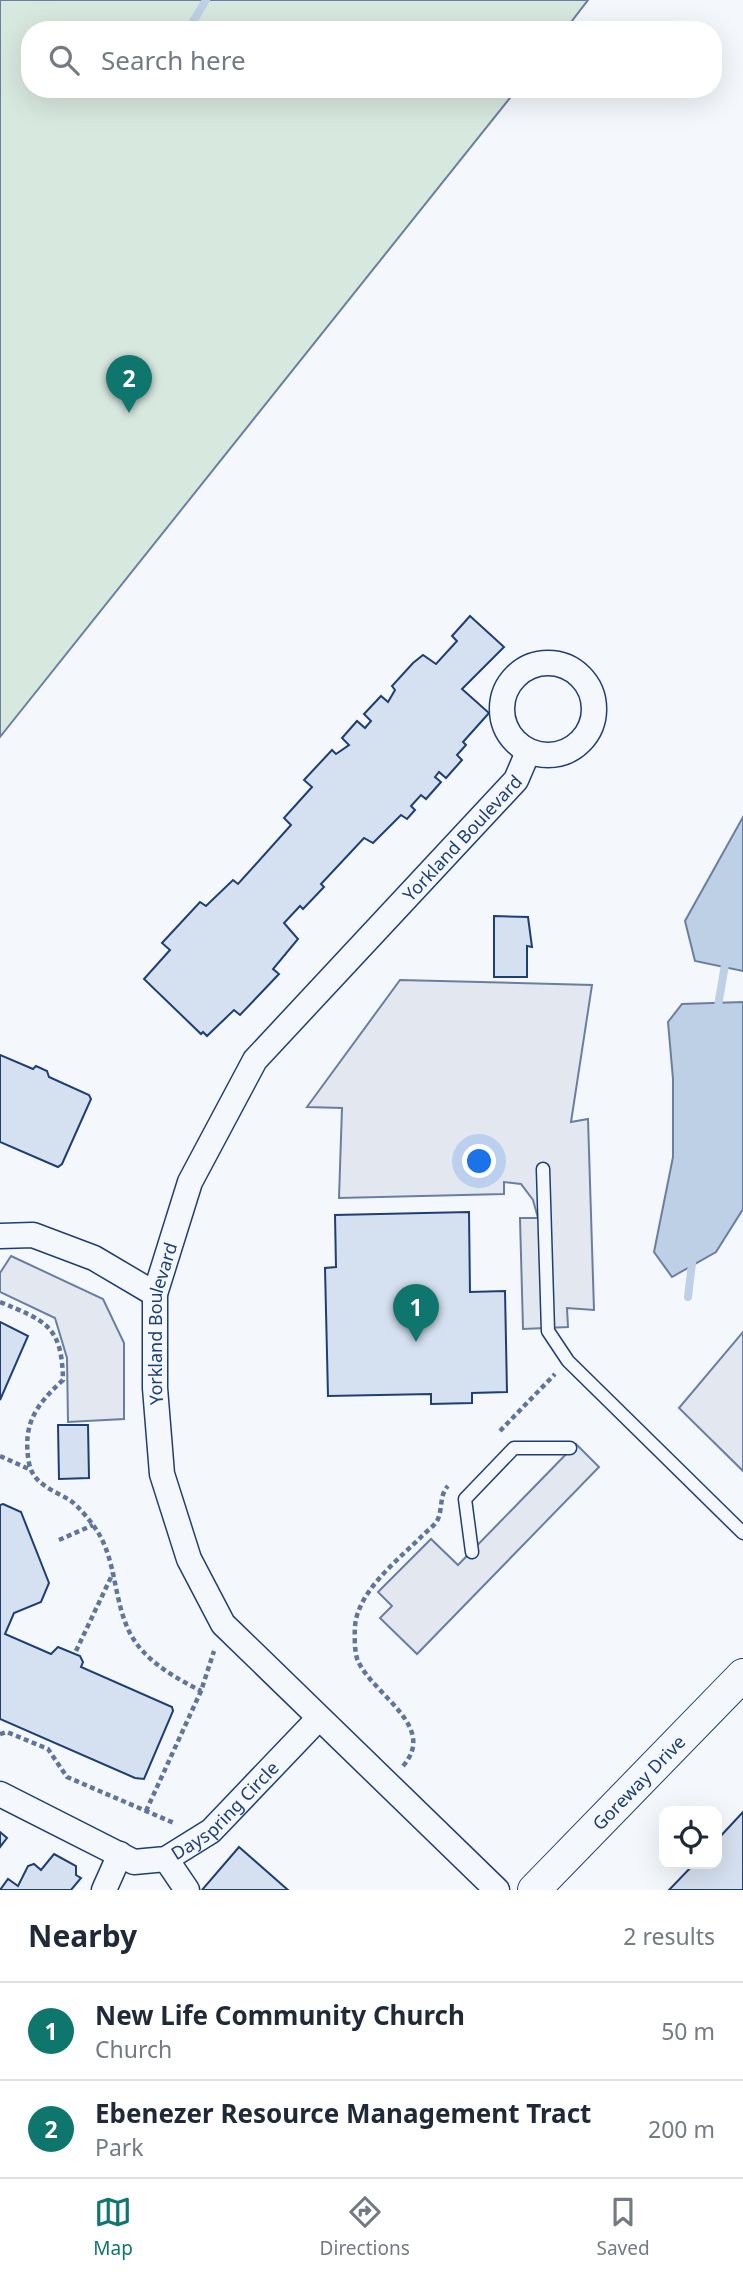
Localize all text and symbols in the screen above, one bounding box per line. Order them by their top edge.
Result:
search box [21,21,722,98]
icon: search [45,41,83,79]
text: Search here [101,42,246,78]
pin: 2 [106,355,152,413]
street label: Yorkland Boulevard [397,769,527,906]
your location [462,1144,496,1178]
street label: Yorkland Boulevard [143,1239,182,1406]
pin: 1 [393,1284,439,1342]
street label: Goreway Drive [587,1730,690,1835]
street label: Dayspring Circle [166,1756,284,1865]
map controls [659,1806,722,1869]
button: locate [659,1806,722,1869]
text: Nearby [28,1915,137,1956]
text: 2 results [623,1920,715,1952]
text: New Life Community Church [95,1997,465,2033]
text: 1 [44,2015,58,2047]
text: 50 m [661,2015,715,2047]
text: Church [95,2033,172,2065]
text: Ebenezer Resource Management Tract [95,2095,591,2131]
text: 2 [44,2113,58,2145]
text: 200 m [648,2113,715,2145]
text: Park [95,2131,144,2163]
tab: Map [93,2193,133,2261]
tab: Directions [320,2193,410,2261]
tab: Saved [596,2193,650,2261]

